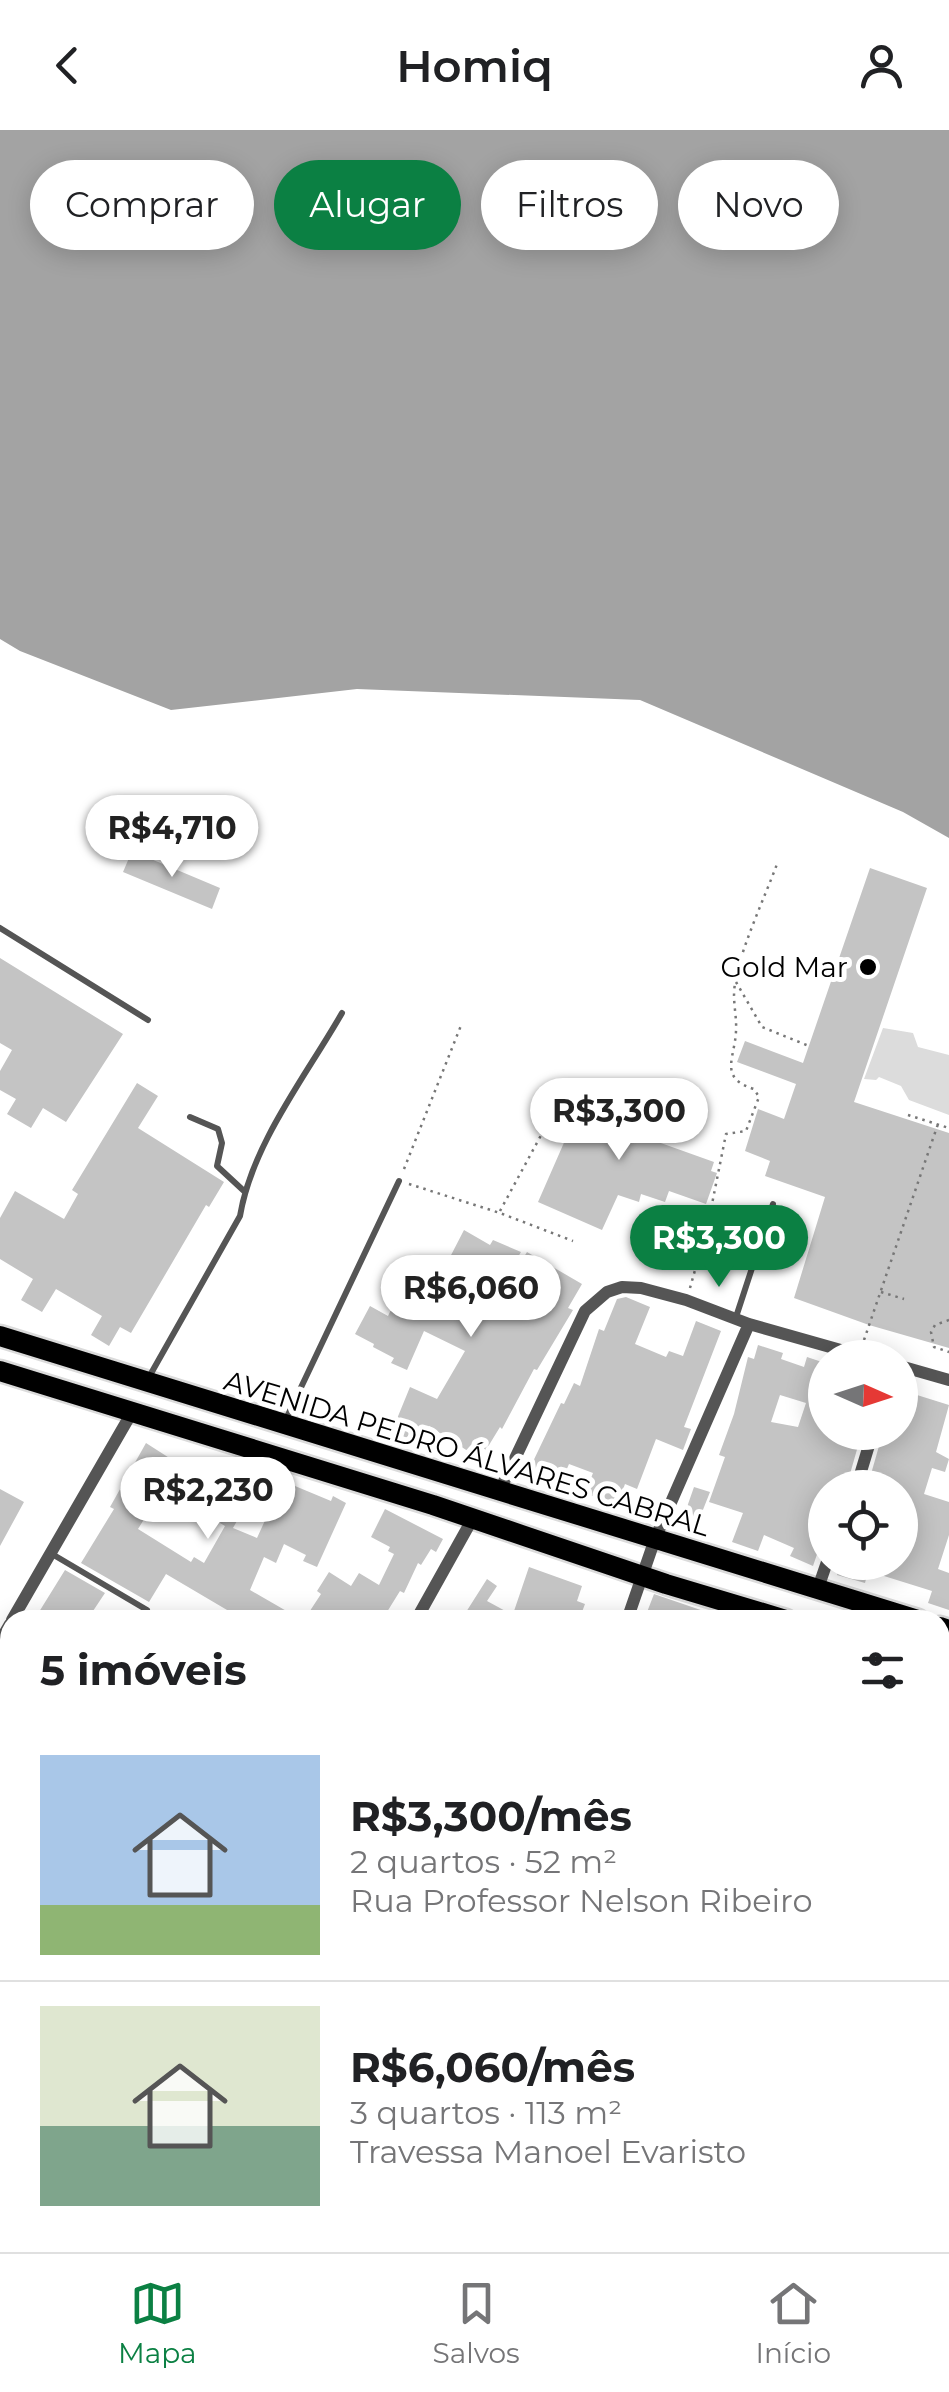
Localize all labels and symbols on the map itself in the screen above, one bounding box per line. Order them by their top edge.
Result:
pin: R$4,710 [80,795,264,880]
place label: Gold Mar [720,950,848,984]
marker: Gold Mar [857,956,879,978]
pin: R$3,300 [527,1078,711,1163]
pin: R$3,300 [627,1205,811,1290]
pin: R$6,060 [379,1255,563,1340]
north arrow [808,1340,918,1450]
street label: AVENIDA PEDRO ÁLVARES CABRAL [220,1363,714,1543]
pin: R$2,230 [116,1457,300,1542]

